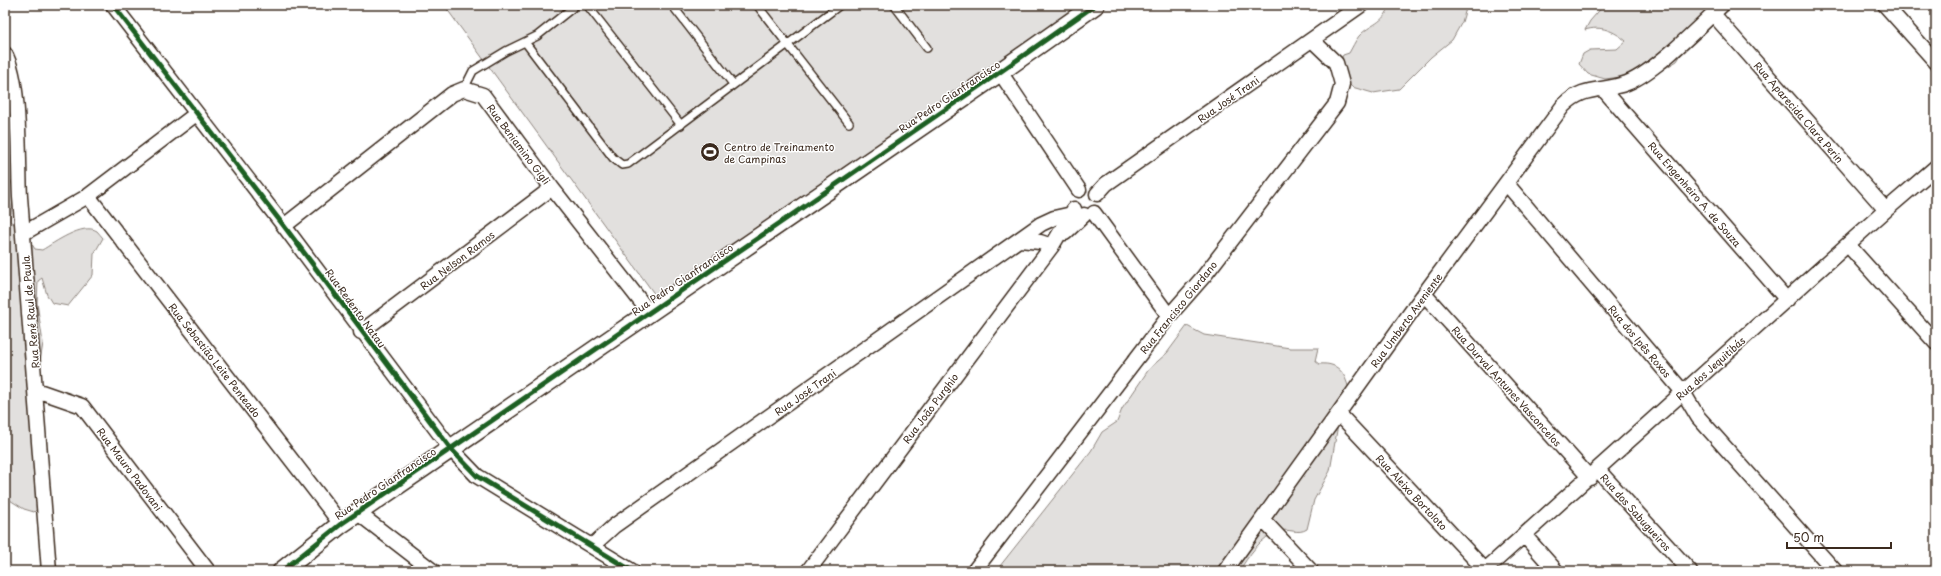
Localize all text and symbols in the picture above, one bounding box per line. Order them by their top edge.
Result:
street label: Rua Pedro Gianfrancisco [895,56,1003,136]
street label: Rua Aparecida Clara Perin [1751,58,1847,166]
street label: Rua José Trani [1194,72,1262,126]
street label: Rua Beniamino Gigli [484,101,554,188]
street label: Rua Engenheiro A. de Souza [1645,138,1745,250]
place label: Centro de Treinamento de Campinas [724,139,835,166]
sports icon: Centro de Treinamento de Campinas [699,141,721,163]
street label: Rua Nelson Ramos [417,227,498,293]
street label: Rua Pedro Gianfrancisco [628,239,736,319]
street label: Rua René Raul de Paula [18,254,42,369]
street label: Rua Francisco Giordano [1136,257,1220,357]
street label: Rua Redento Natau [322,265,390,351]
street label: Rua Umberto Aveniente [1367,269,1446,370]
street label: Rua Sebastião Leite Penteado [166,300,265,421]
street label: Rua dos Ipês Roxos [1605,301,1675,381]
street label: Rua Durval Antunes Vasconcelos [1449,323,1565,450]
street label: Rua dos Jequitibás [1672,332,1748,403]
street label: Rua José Trani [771,365,839,419]
street label: Rua João Purghio [899,369,962,446]
street label: Rua Mauro Padovani [94,424,166,514]
street label: Rua Pedro Gianfrancisco [331,443,439,523]
street label: Rua Aleixo Bortoloto [1373,451,1451,533]
street label: Rua dos Sabugueiros [1597,470,1675,554]
scale bar [1787,524,1891,550]
text: 50 m [1793,528,1824,546]

